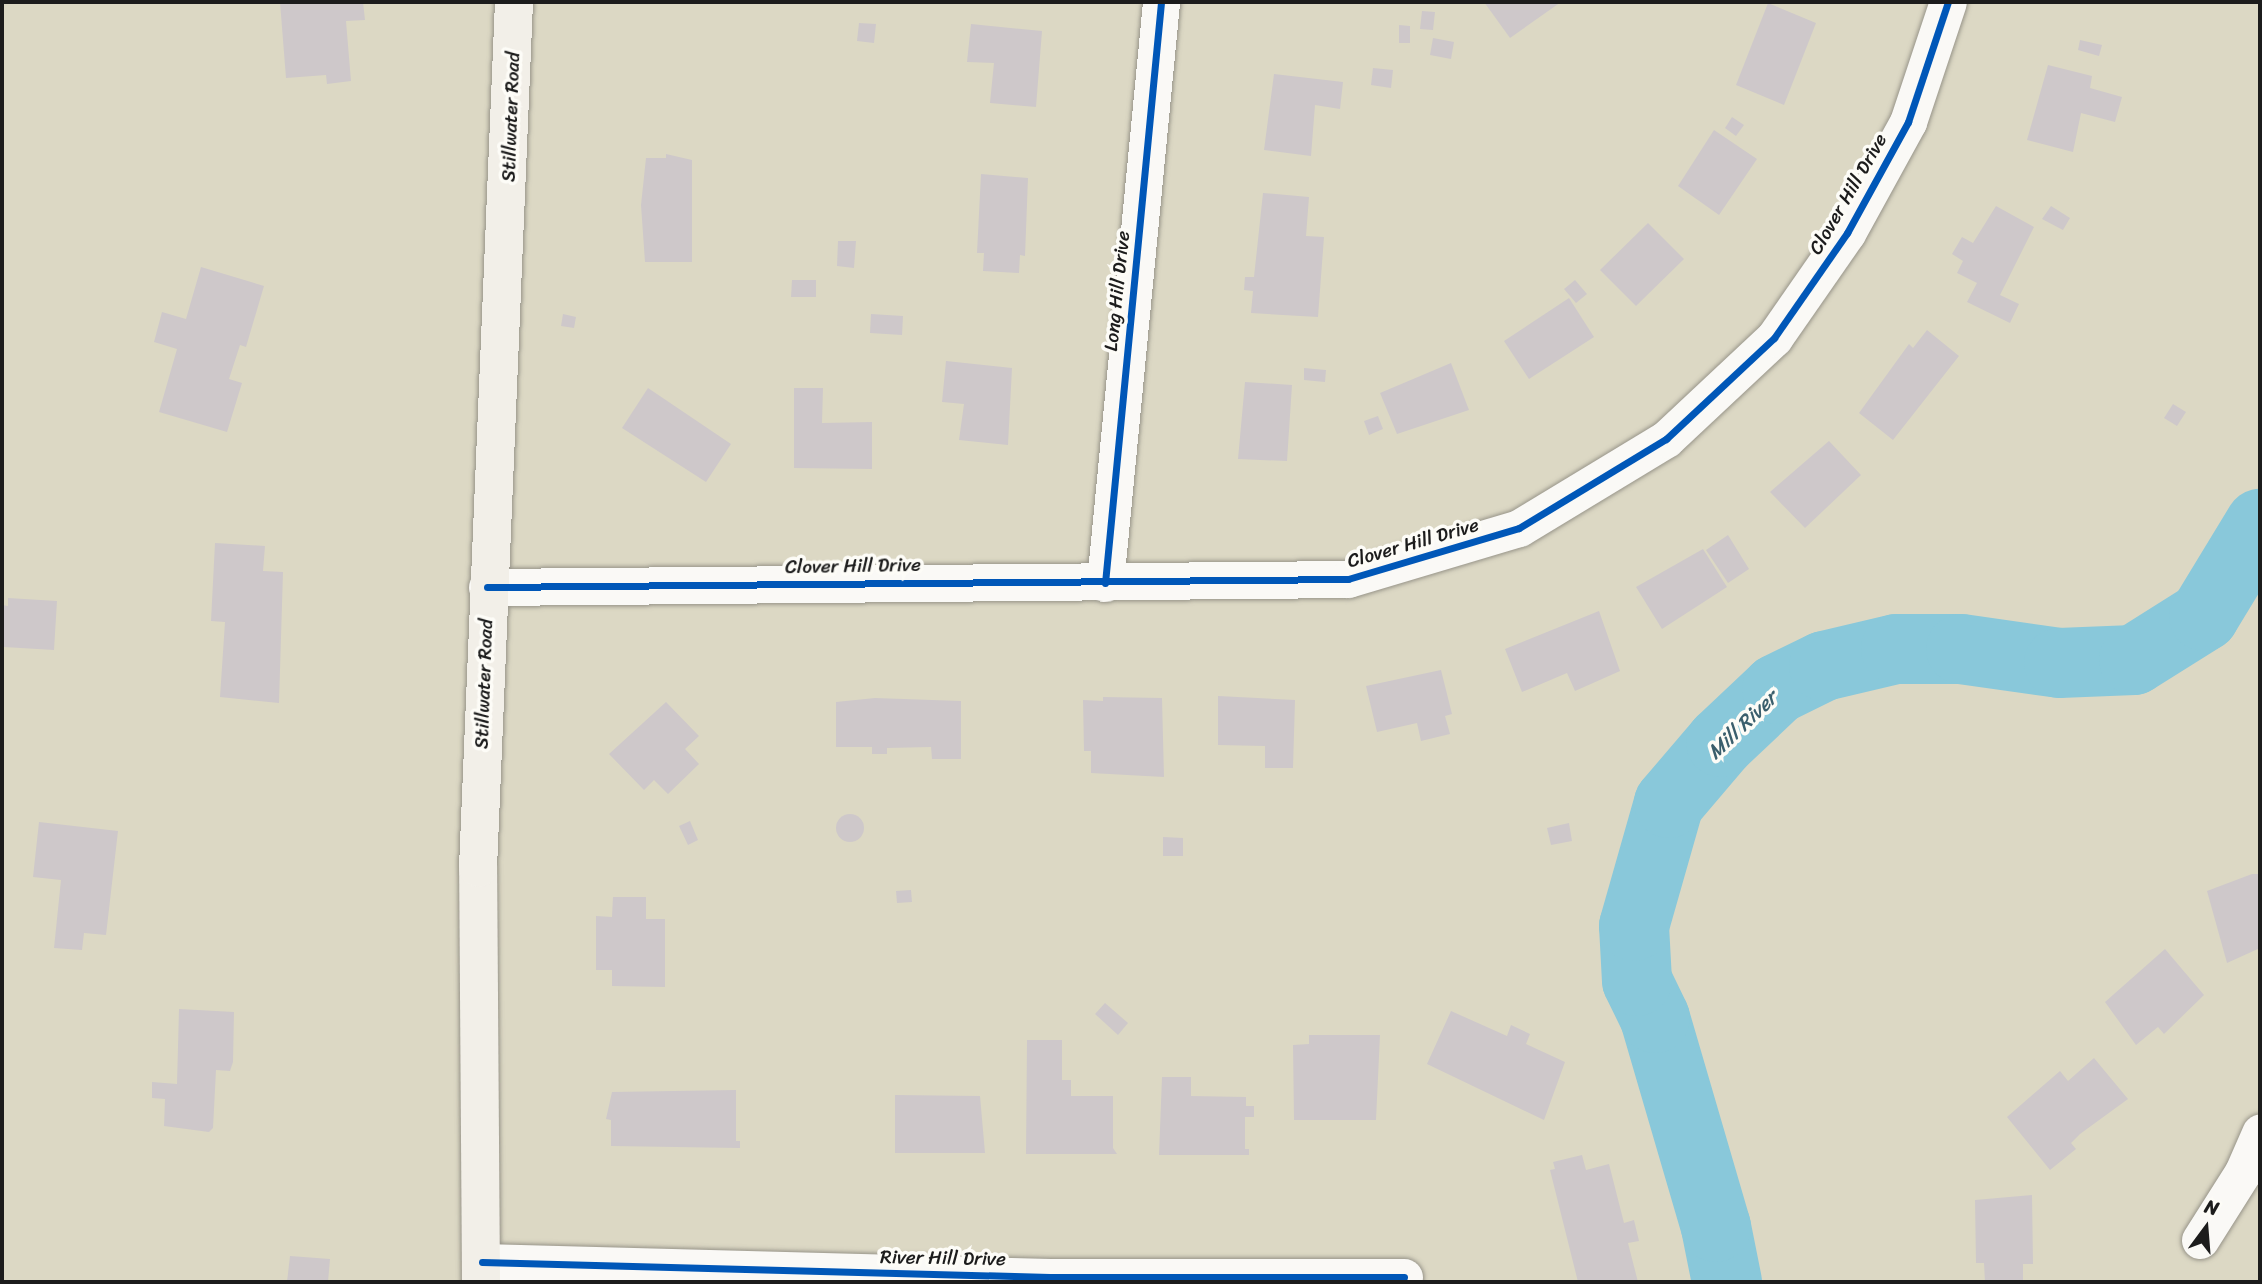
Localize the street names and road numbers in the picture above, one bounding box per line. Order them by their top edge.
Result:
street label: Stillwater Road [497,52,525,182]
street label: Clover Hill Drive [1804,130,1892,258]
street label: Long Hill Drive [1099,230,1135,352]
street label: Clover Hill Drive [1345,513,1481,573]
street label: Clover Hill Drive [785,553,921,579]
street label: Stillwater Road [470,619,498,749]
street label: River Hill Drive [880,1246,1006,1270]

